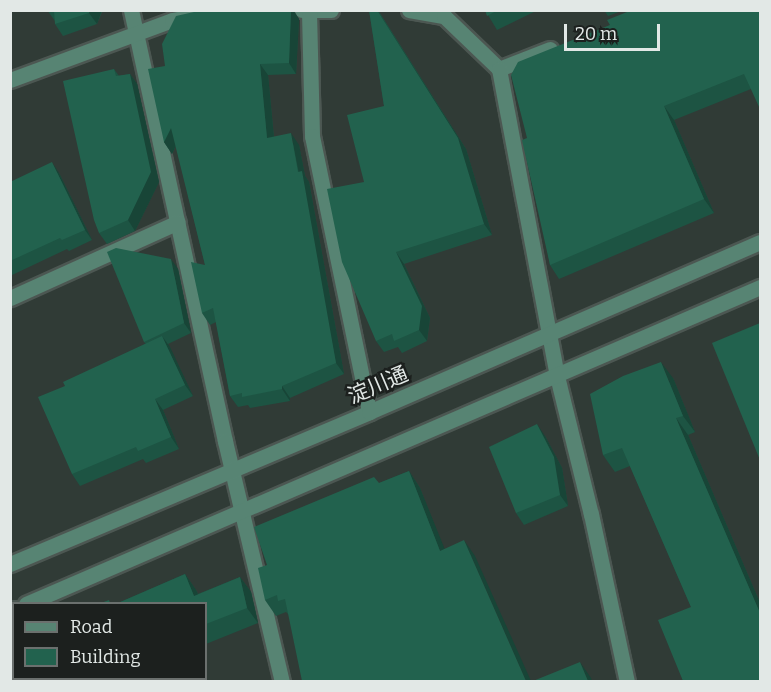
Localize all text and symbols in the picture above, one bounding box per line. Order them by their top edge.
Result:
scale bar [567,12,663,50]
text: 20 m [575,23,617,45]
street label: 淀川通 [344,361,412,409]
legend [12,602,207,680]
text: Road [70,616,112,638]
text: Building [70,646,141,668]

